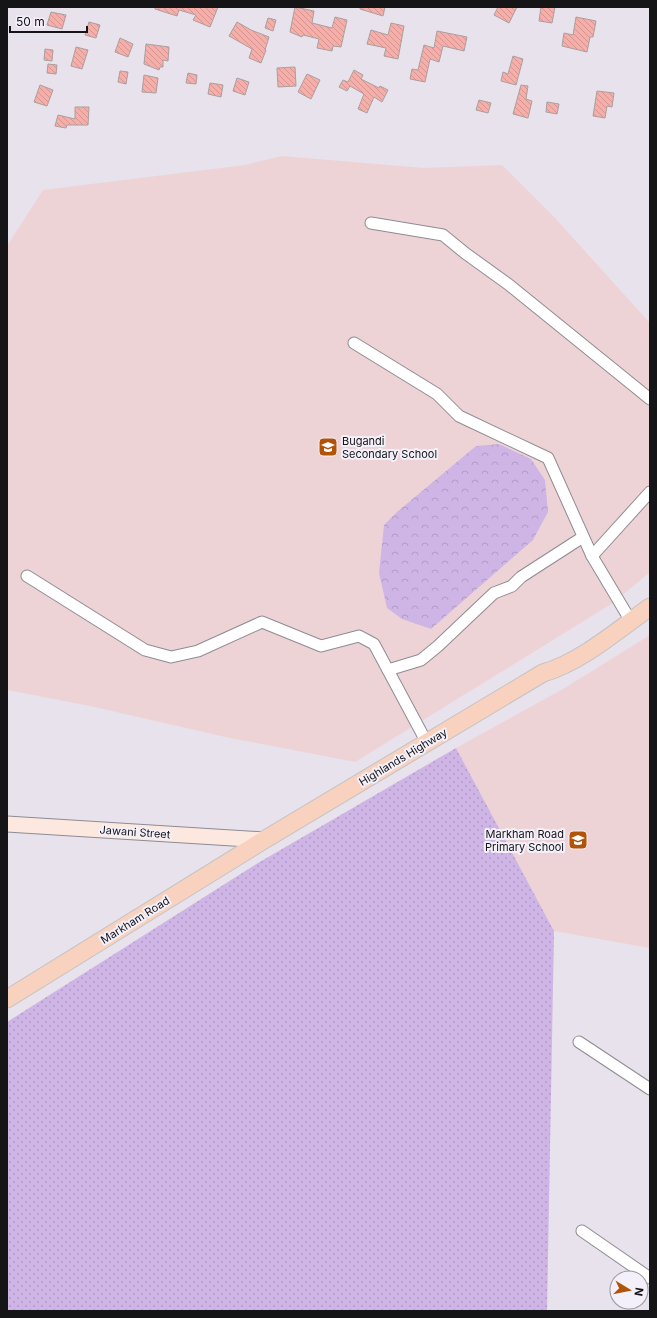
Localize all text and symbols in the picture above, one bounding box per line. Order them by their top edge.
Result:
scale bar [10,8,87,34]
text: 50 m [16,14,45,29]
place label: Bugandi Secondary School [342,434,437,461]
school or university icon: Bugandi Secondary School [317,436,339,458]
street label: Highlands Highway [356,725,450,789]
street label: Jawani Street [99,823,171,841]
place label: Markham Road Primary School [485,827,564,854]
school or university icon: Markham Road Primary School [567,829,589,851]
street label: Markham Road [98,893,172,947]
north arrow [609,1270,649,1310]
text: N [631,1286,646,1297]

